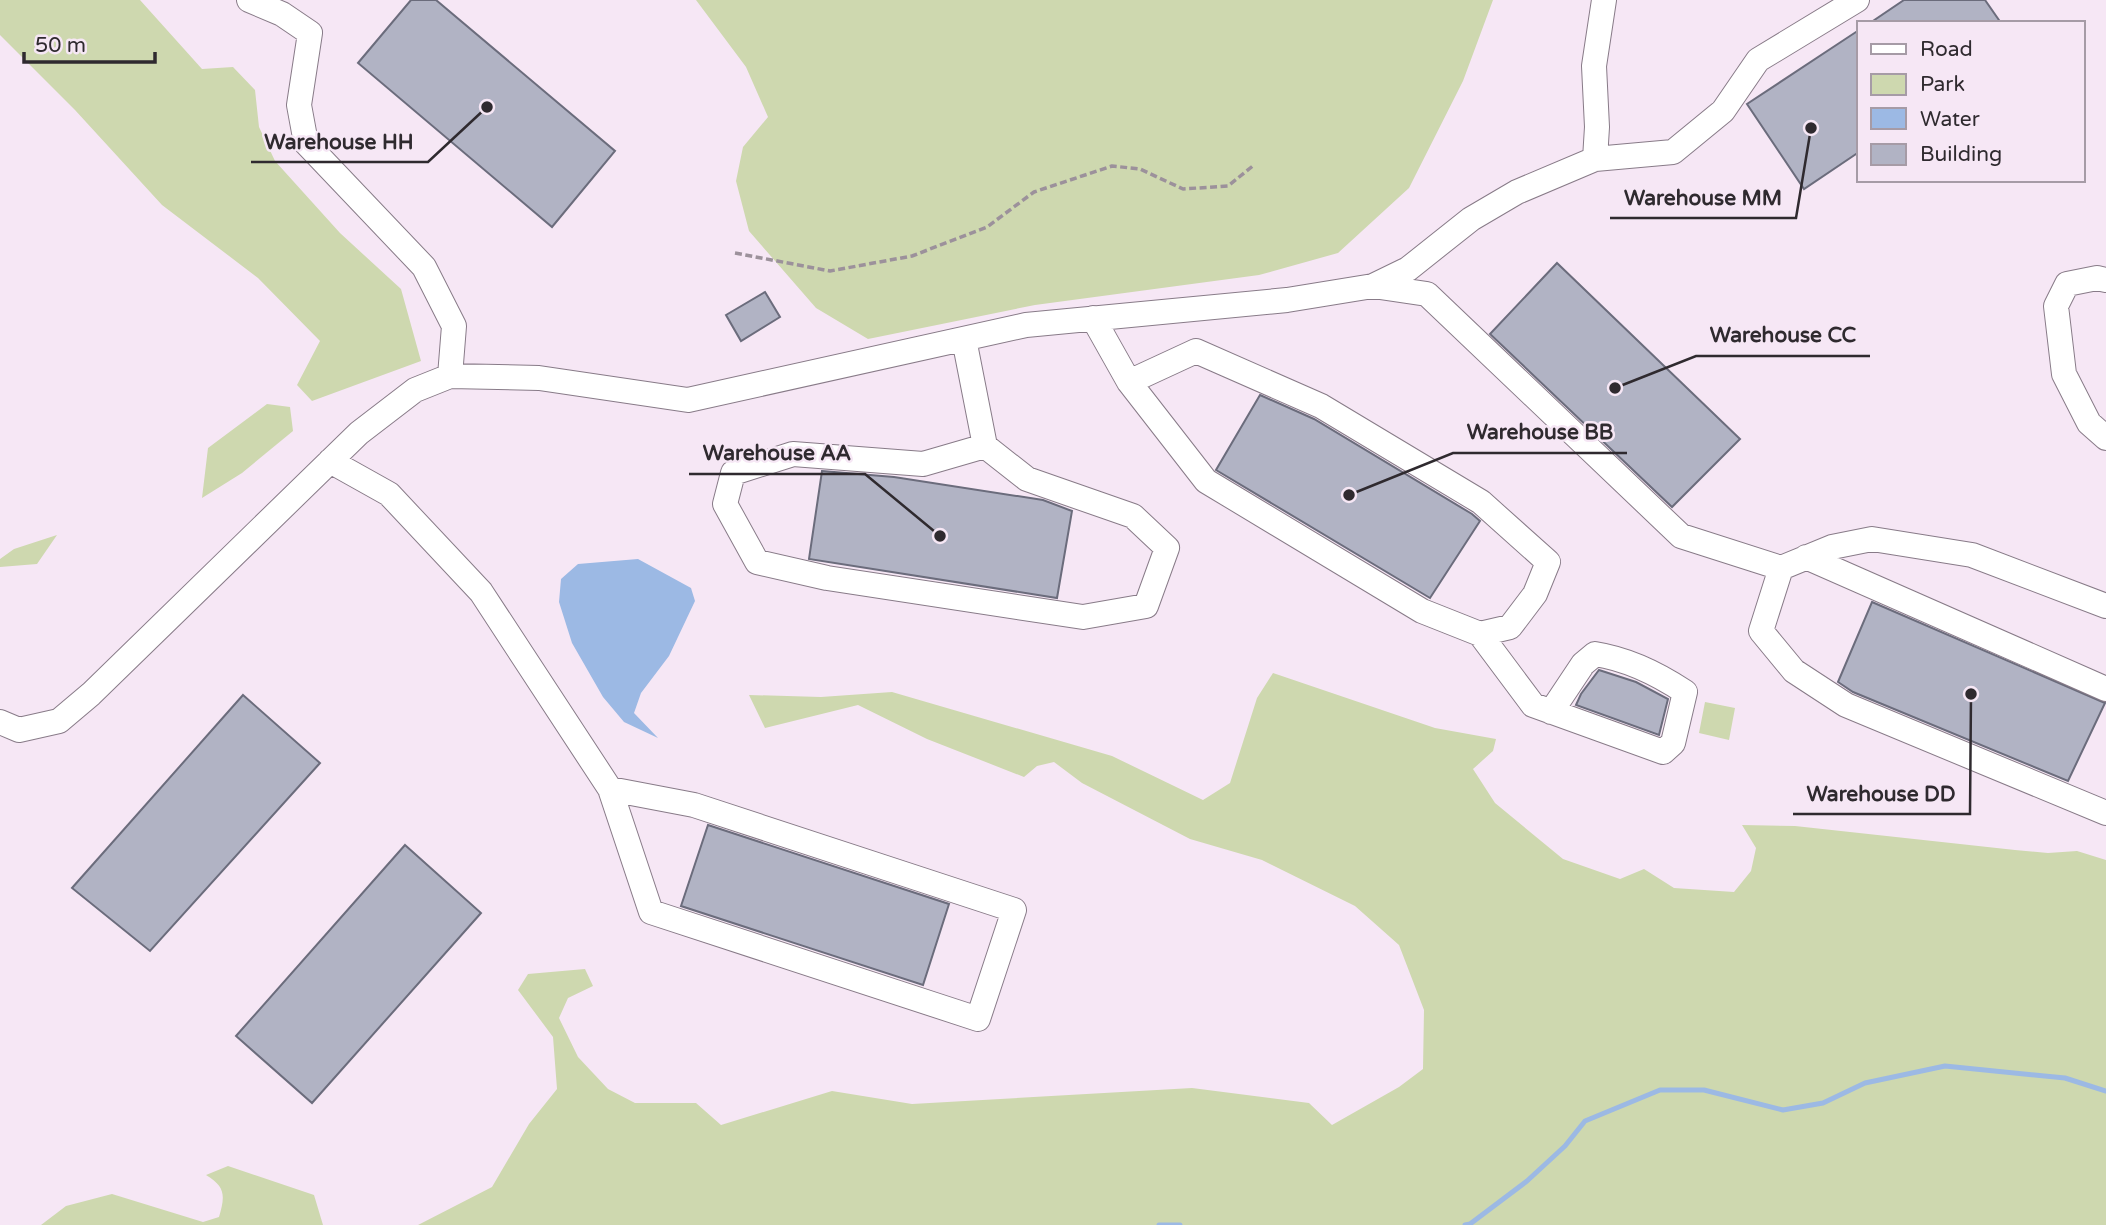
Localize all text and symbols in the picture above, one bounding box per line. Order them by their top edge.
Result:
scale bar [24,21,156,65]
legend [1857,21,2085,182]
text: 50 m [35,33,86,58]
text: Road [1920,37,1973,62]
text: Park [1920,72,1965,97]
text: Water [1920,107,1980,132]
callout: Warehouse HH [251,120,428,162]
text: Warehouse HH [264,130,414,155]
text: Building [1920,142,2002,167]
callout: Warehouse MM [1610,176,1796,218]
text: Warehouse MM [1624,186,1782,211]
callout: Warehouse CC [1696,314,1870,356]
text: Warehouse CC [1710,323,1857,348]
callout: Warehouse BB [1453,411,1627,453]
text: Warehouse BB [1467,420,1613,445]
callout: Warehouse AA [689,432,865,474]
text: Warehouse AA [703,441,851,466]
callout: Warehouse DD [1793,772,1970,814]
text: Warehouse DD [1806,782,1956,807]

